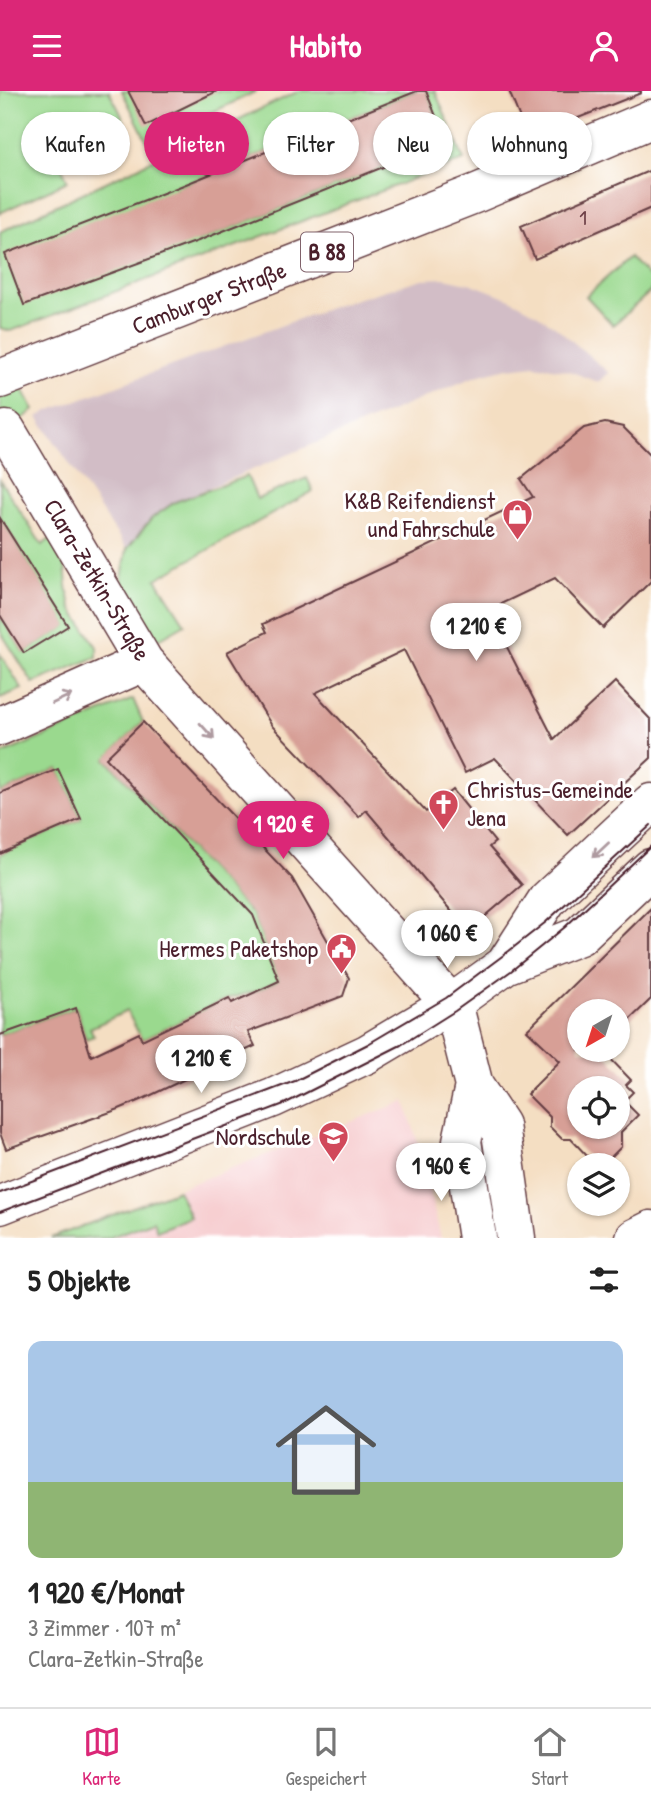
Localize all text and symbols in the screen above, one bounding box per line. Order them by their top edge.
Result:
text: Habito [290,24,361,67]
icon: menu [28,27,66,65]
icon: person [585,27,623,65]
chip: Kaufen [21,112,130,175]
chip: Mieten [144,112,249,175]
chip: Filter [263,112,359,175]
chip: Neu [373,112,453,175]
chip: Wohnung [467,112,592,175]
house number: 1 [579,203,587,232]
road number: B 88 [301,233,353,271]
street label: Camburger Straße [127,253,291,341]
place label: K&B Reifendienst und Fahrschule [345,484,496,544]
street label: Clara-Zetkin-Straße [37,493,159,667]
shop icon: K&B Reifendienst und Fahrschule [501,498,535,542]
pin: 1 210 € [411,603,541,663]
text: 1 210 € [446,610,506,641]
one-way arrow [51,691,72,705]
one-way arrow [199,722,215,740]
place label: Christus-Gemeinde Jena [467,773,633,833]
church icon: Christus-Gemeinde Jena [427,787,461,831]
pin: 1 920 € [218,801,348,861]
text: 1 920 € [253,808,313,839]
one-way arrow [592,842,610,858]
pin: 1 060 € [382,911,512,970]
text: 1 060 € [417,917,477,948]
place label: Hermes Paketshop [159,932,318,964]
public building icon: Hermes Paketshop [324,932,358,976]
north arrow [567,999,630,1062]
map controls [567,999,630,1216]
pin: 1 210 € [136,1035,266,1095]
text: 1 210 € [171,1042,231,1073]
button: locate [567,1076,630,1139]
place label: Nordschule [216,1120,311,1152]
school or university icon: Nordschule [317,1120,351,1164]
pin: 1 960 € [376,1143,506,1203]
text: 1 960 € [412,1150,470,1181]
button: layers [567,1153,630,1216]
text: 5 Objekte [28,1260,130,1300]
icon: filters [585,1261,623,1299]
icon: home [263,1387,389,1513]
text: 1 920 €/Monat [28,1572,184,1612]
text: 3 Zimmer · 107 m² [28,1612,181,1643]
text: Clara-Zetkin-Straße [28,1643,204,1674]
tab: Karte [82,1723,121,1791]
tab: Gespeichert [286,1723,366,1791]
tab: Start [531,1723,569,1791]

